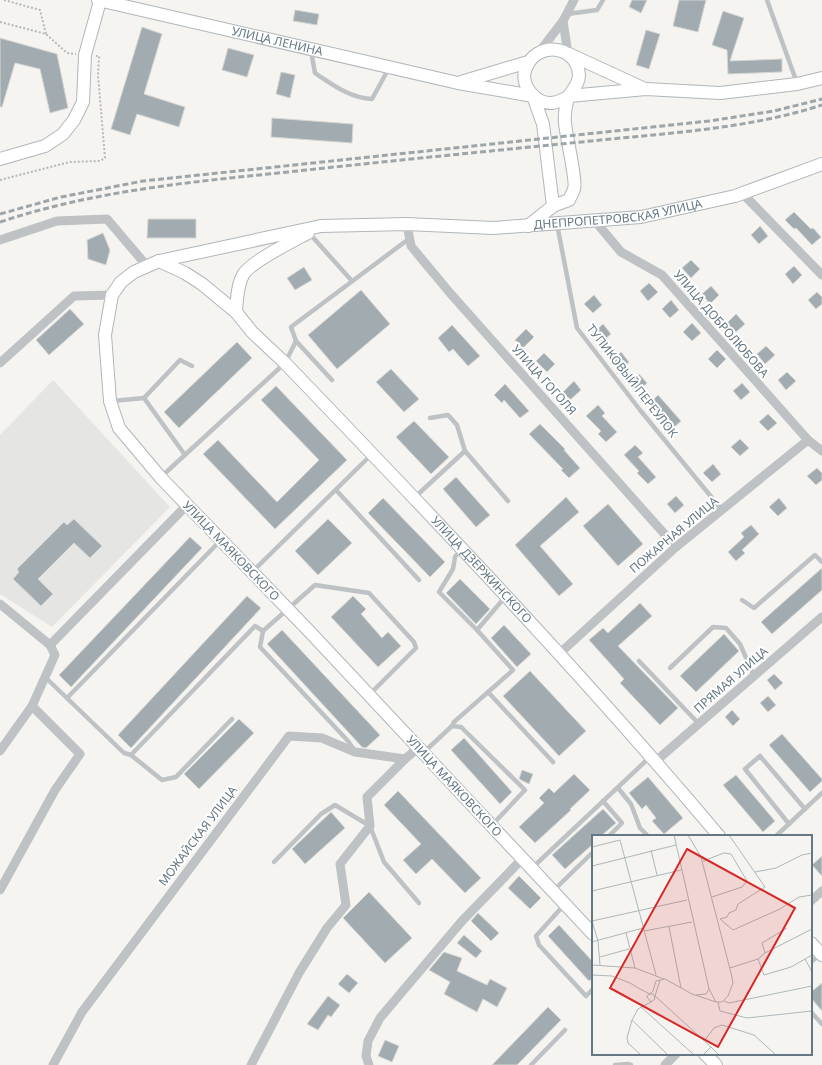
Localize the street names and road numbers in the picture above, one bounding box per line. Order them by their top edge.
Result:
street label: УЛИЦА ЛЕНИНА [230,22,325,60]
street label: ДНЕПРОПЕТРОВСКАЯ УЛИЦА [533,195,704,233]
street label: УЛИЦА ДОБРОЛЮБОВА [670,266,773,381]
street label: ТУПИКОВЫЙ ПЕРЕУЛОК [583,321,682,441]
street label: УЛИЦА ГОГОЛЯ [508,341,581,419]
street label: ПОЖАРНАЯ УЛИЦА [626,492,722,577]
street label: УЛИЦА МАЯКОВСКОГО [179,497,284,604]
street label: УЛИЦА ДЗЕРЖИНСКОГО [428,512,536,627]
street label: ПРЯМАЯ УЛИЦА [690,642,772,717]
street label: УЛИЦА МАЯКОВСКОГО [403,731,506,840]
street label: МОЖАЙСКАЯ УЛИЦА [154,782,241,889]

